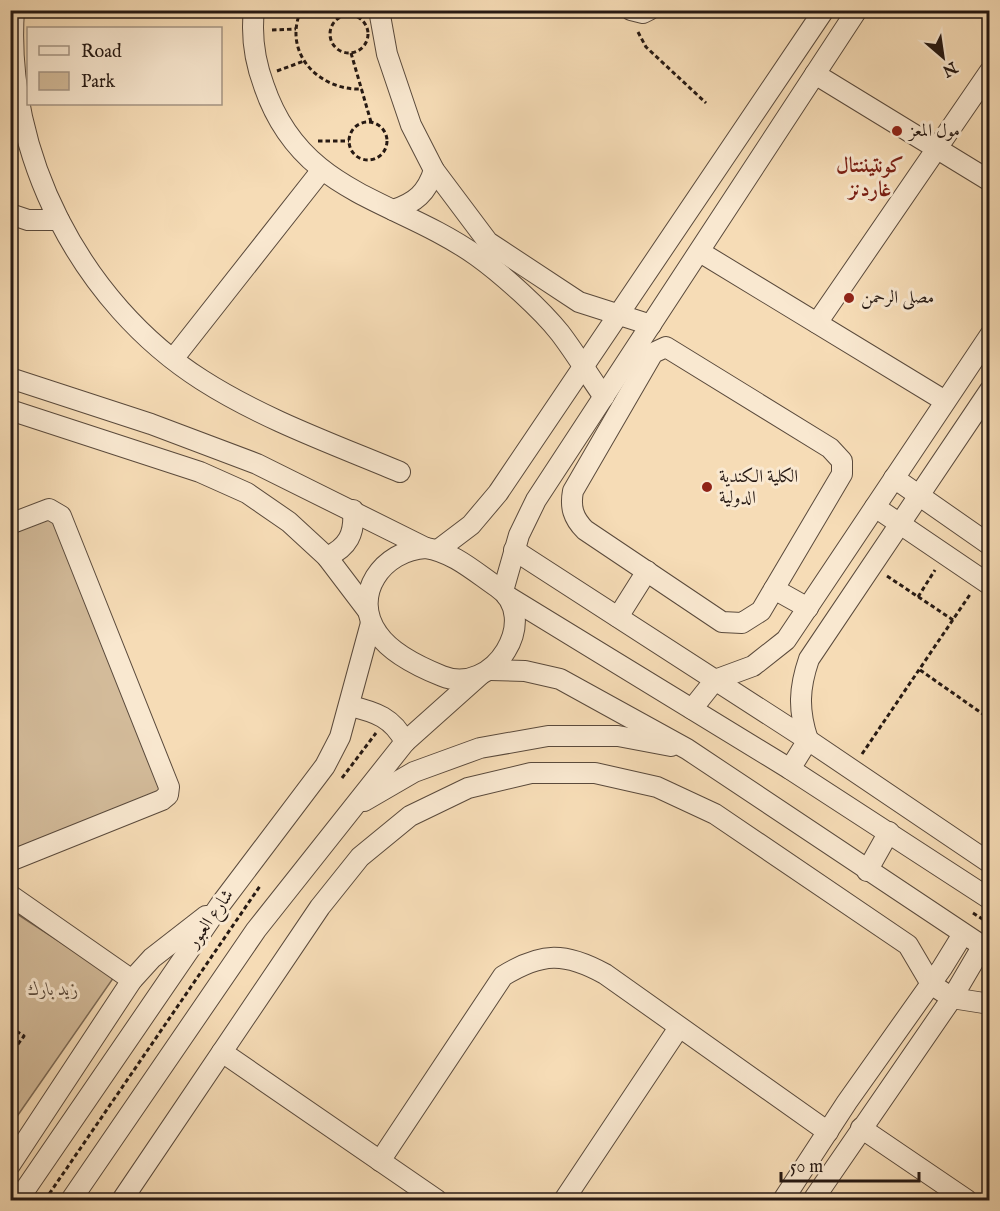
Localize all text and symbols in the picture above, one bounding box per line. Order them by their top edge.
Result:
legend [27,27,222,105]
north arrow [913,27,973,87]
text: Road [81,41,122,64]
text: N [938,56,961,81]
text: Park [81,71,116,94]
place label: مول المعز [907,120,960,143]
marker: مول المعز [890,124,904,138]
district label: كونتيننتال غاردنز [836,153,904,204]
place label: مصلى الرحمن [861,287,934,310]
marker: مصلى الرحمن [842,291,856,305]
place label: الكلية الكندية الدولية [719,466,798,510]
marker: الكلية الكندية الدولية [700,480,714,494]
street label: شارع العبور [181,885,241,956]
park label: زيد بارك [28,979,78,1002]
scale bar [781,1145,919,1183]
text: 50 m [790,1156,823,1179]

